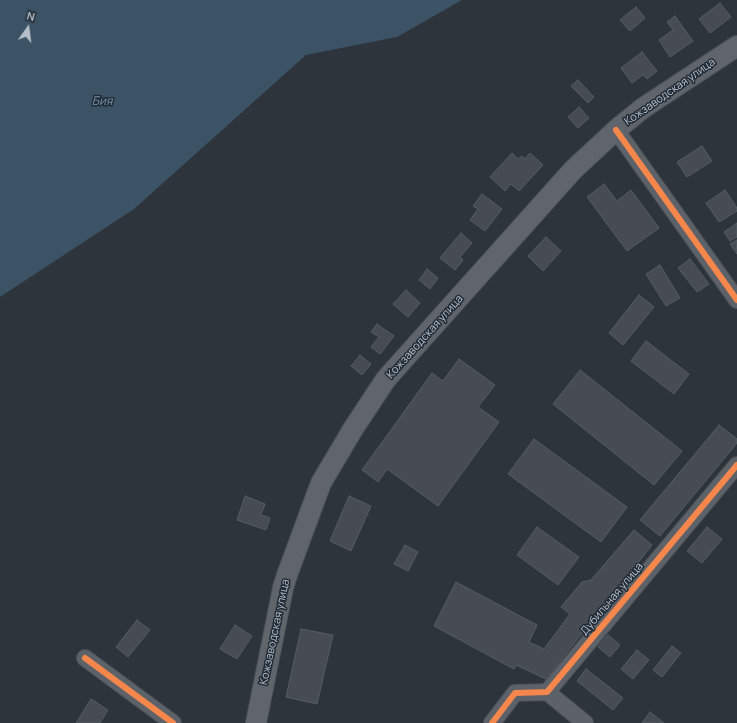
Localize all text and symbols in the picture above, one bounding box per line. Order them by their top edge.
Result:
north arrow [8,8,48,48]
text: N [25,8,37,24]
street label: Кожзаводская улица [622,56,718,128]
water label: Бия [92,95,112,109]
street label: Кожзаводская улица [384,293,466,381]
street label: Дубильная улица [578,560,646,638]
street label: Кожзаводская улица [257,578,293,686]

